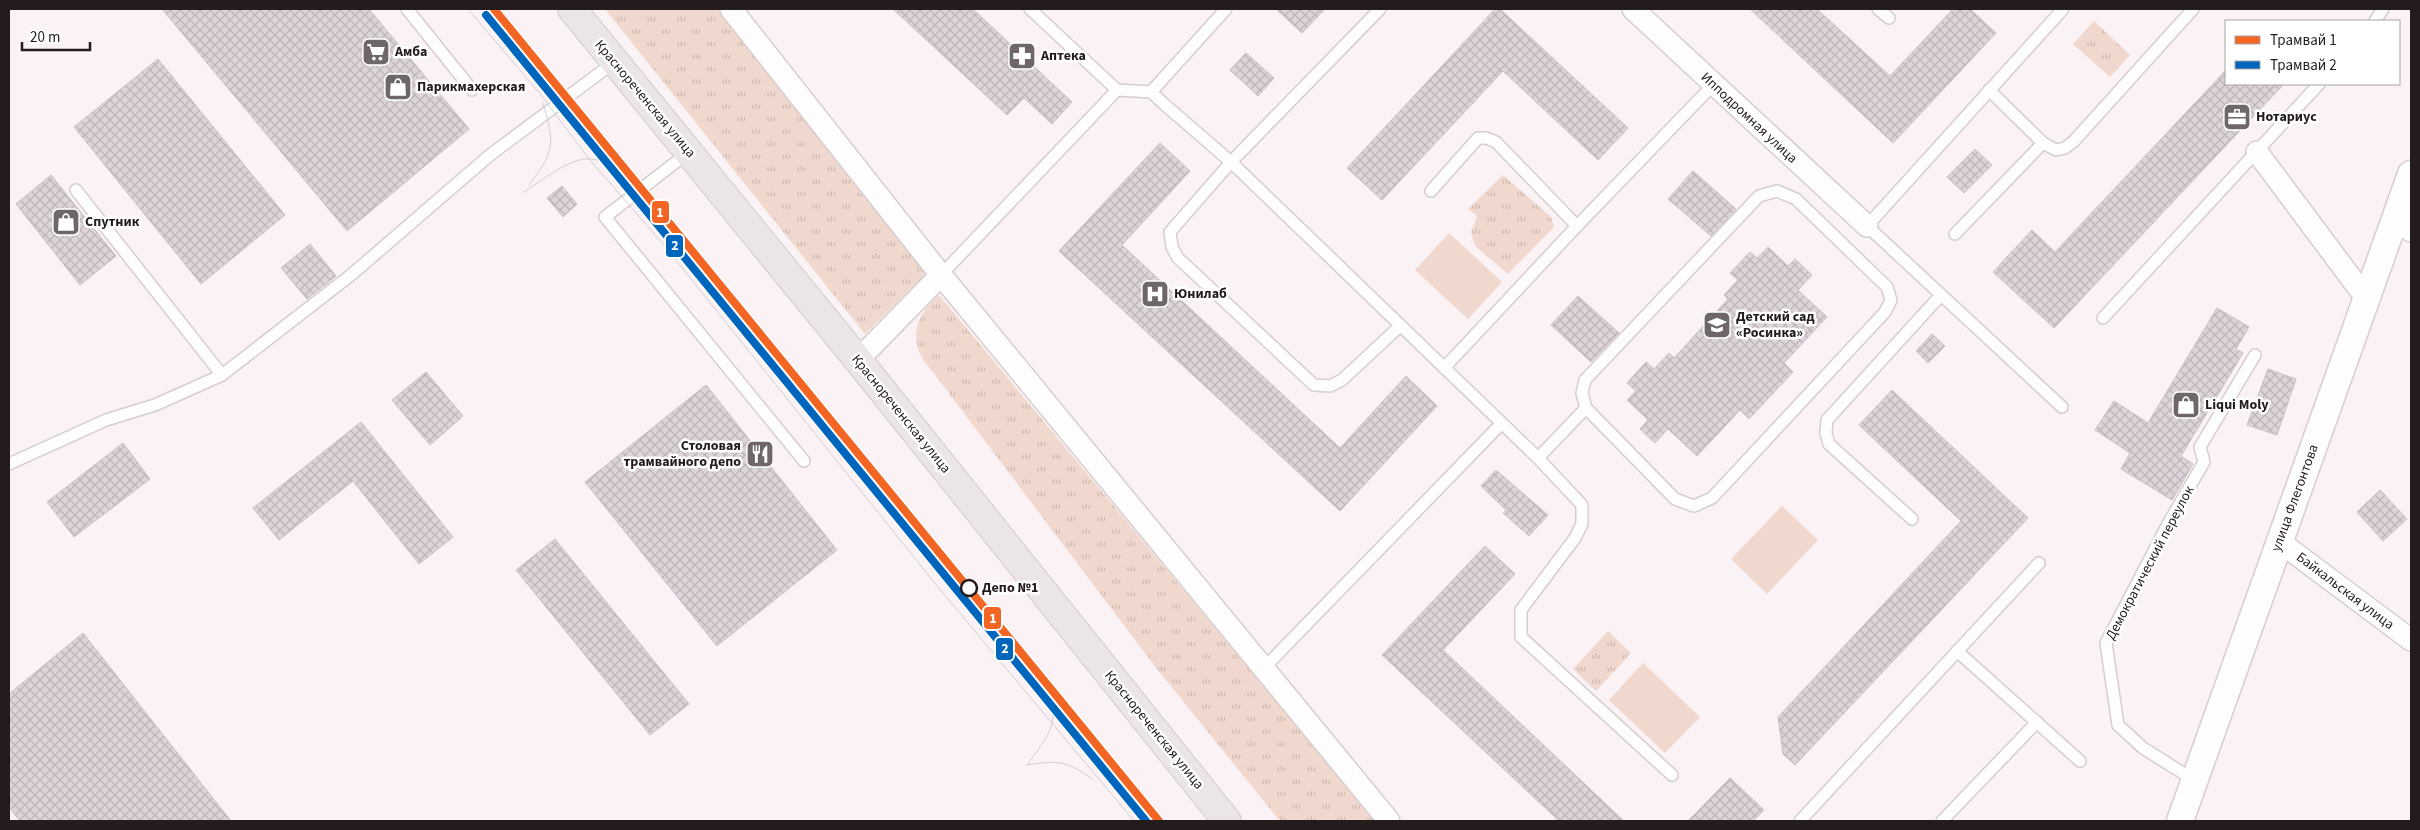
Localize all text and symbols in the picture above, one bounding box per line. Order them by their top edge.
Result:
scale bar [22,20,90,52]
legend [2225,20,2400,85]
text: 20 m [30,27,60,48]
text: Трамвай 1 [2270,30,2337,51]
street label: Краснореченская улица [590,36,700,162]
supermarket icon: Амба [361,37,391,67]
pharmacy icon: Аптека [1007,41,1037,71]
place label: Амба [394,42,427,62]
place label: Аптека [1040,46,1086,66]
text: Трамвай 2 [2270,55,2337,76]
street label: Ипподромная улица [1696,68,1802,168]
shop icon: Парикмахерская [383,72,413,102]
place label: Парикмахерская [417,77,525,97]
office icon: Нотариус [2222,102,2252,132]
place label: Нотариус [2256,107,2317,127]
line badge: 1 [651,200,670,224]
text: 1 [656,203,664,223]
shop icon: Спутник [51,207,81,237]
place label: Спутник [85,212,140,232]
line badge: 2 [665,234,684,258]
text: 2 [671,236,679,256]
hospital icon: Юнилаб [1140,279,1170,309]
place label: Юнилаб [1174,284,1227,304]
place label: Детский сад «Росинка» [1736,307,1815,343]
school or university icon: Детский сад «Росинка» [1702,310,1732,340]
street label: Краснореченская улица [847,350,955,478]
shop icon: Liqui Moly [2171,390,2201,420]
place label: Liqui Moly [2205,395,2269,415]
place label: Столовая трамвайного депо [623,436,741,472]
restaurant icon: Столовая трамвайного депо [745,439,775,469]
street label: улица Флегонтова [2266,442,2324,554]
street label: Демократический переулок [2101,482,2199,644]
street label: Байкальская улица [2292,547,2398,635]
place label: Депо №1 [982,578,1038,598]
marker: Депо №1 [960,579,978,597]
line badge: 1 [983,606,1002,630]
text: 1 [989,609,997,629]
line badge: 2 [995,637,1014,661]
text: 2 [1001,639,1009,659]
street label: Краснореченская улица [1100,666,1208,794]

